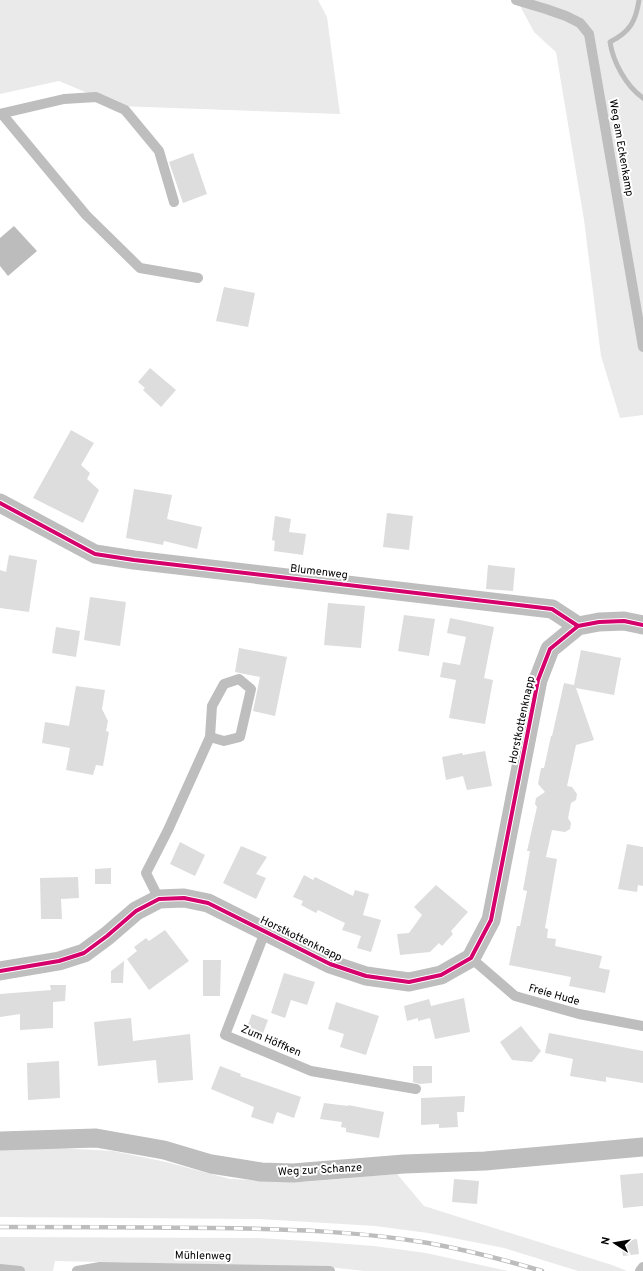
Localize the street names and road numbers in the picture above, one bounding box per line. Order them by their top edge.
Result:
street label: Weg am Eckenkamp [606,98,636,198]
street label: Blumenweg [289,562,349,582]
street label: Horstkottenknapp [506,675,538,765]
street label: Horstkottenknapp [258,913,344,965]
street label: Freie Hude [527,981,581,1009]
street label: Zum Höffken [239,1022,303,1060]
street label: Weg zur Schanze [278,1161,363,1179]
street label: Mühlenweg [175,1249,231,1263]

